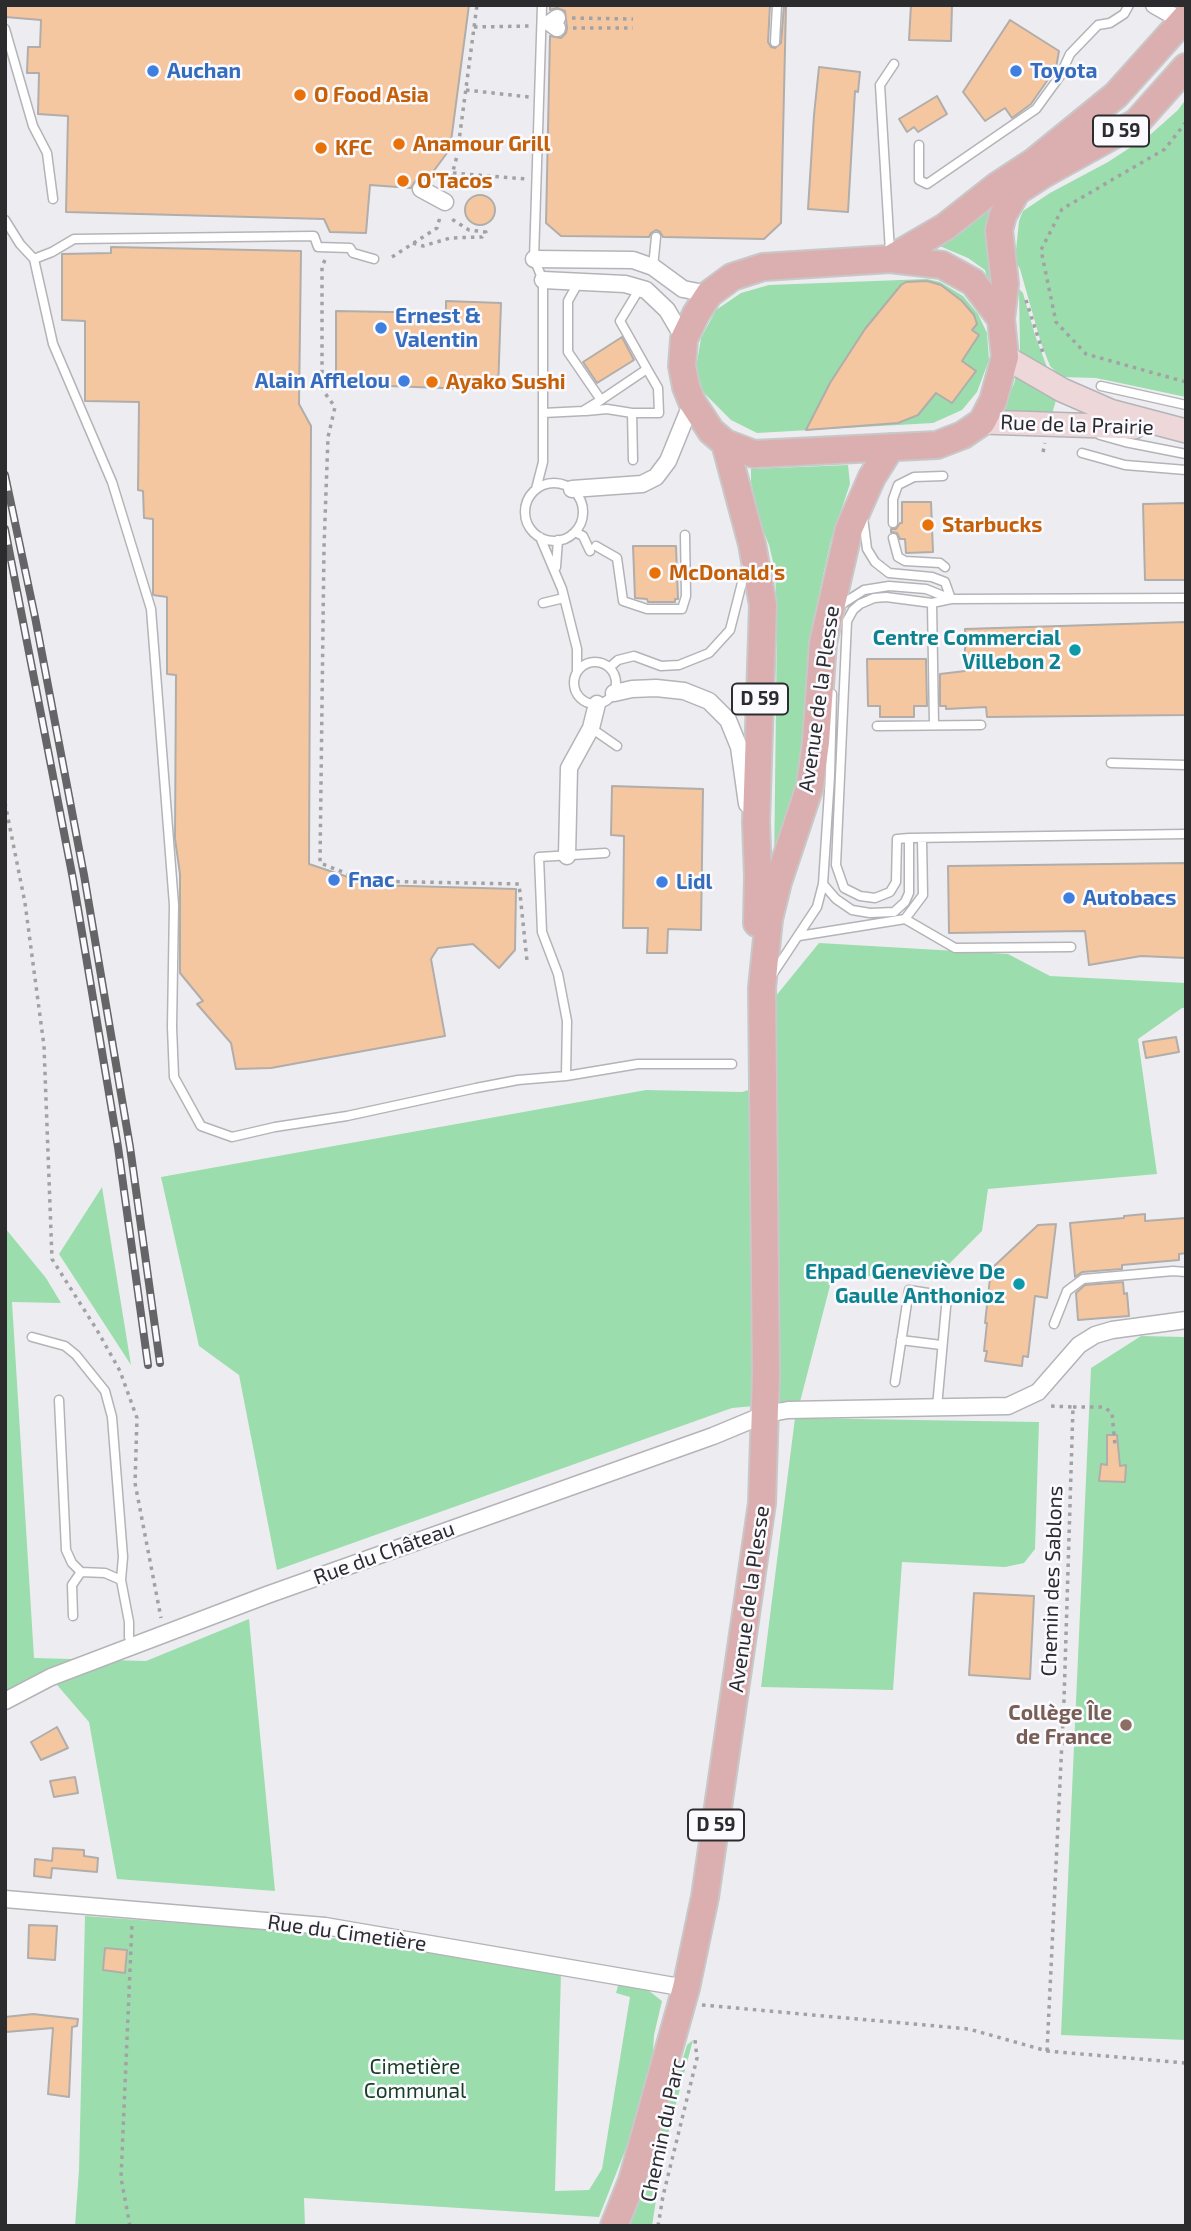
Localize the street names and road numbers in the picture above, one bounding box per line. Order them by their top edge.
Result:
road number: D 59 [1093,116,1149,146]
street label: Rue de la Prairie [1000,410,1154,440]
street label: Avenue de la Plesse [793,604,845,794]
road number: D 59 [732,684,788,714]
street label: Chemin des Sablons [1036,1485,1068,1677]
street label: Avenue de la Plesse [723,1504,775,1694]
street label: Rue du Château [310,1516,458,1590]
road number: D 59 [688,1810,744,1840]
street label: Rue du Cimetière [266,1909,428,1957]
street label: Chemin du Parc [635,2056,691,2204]

